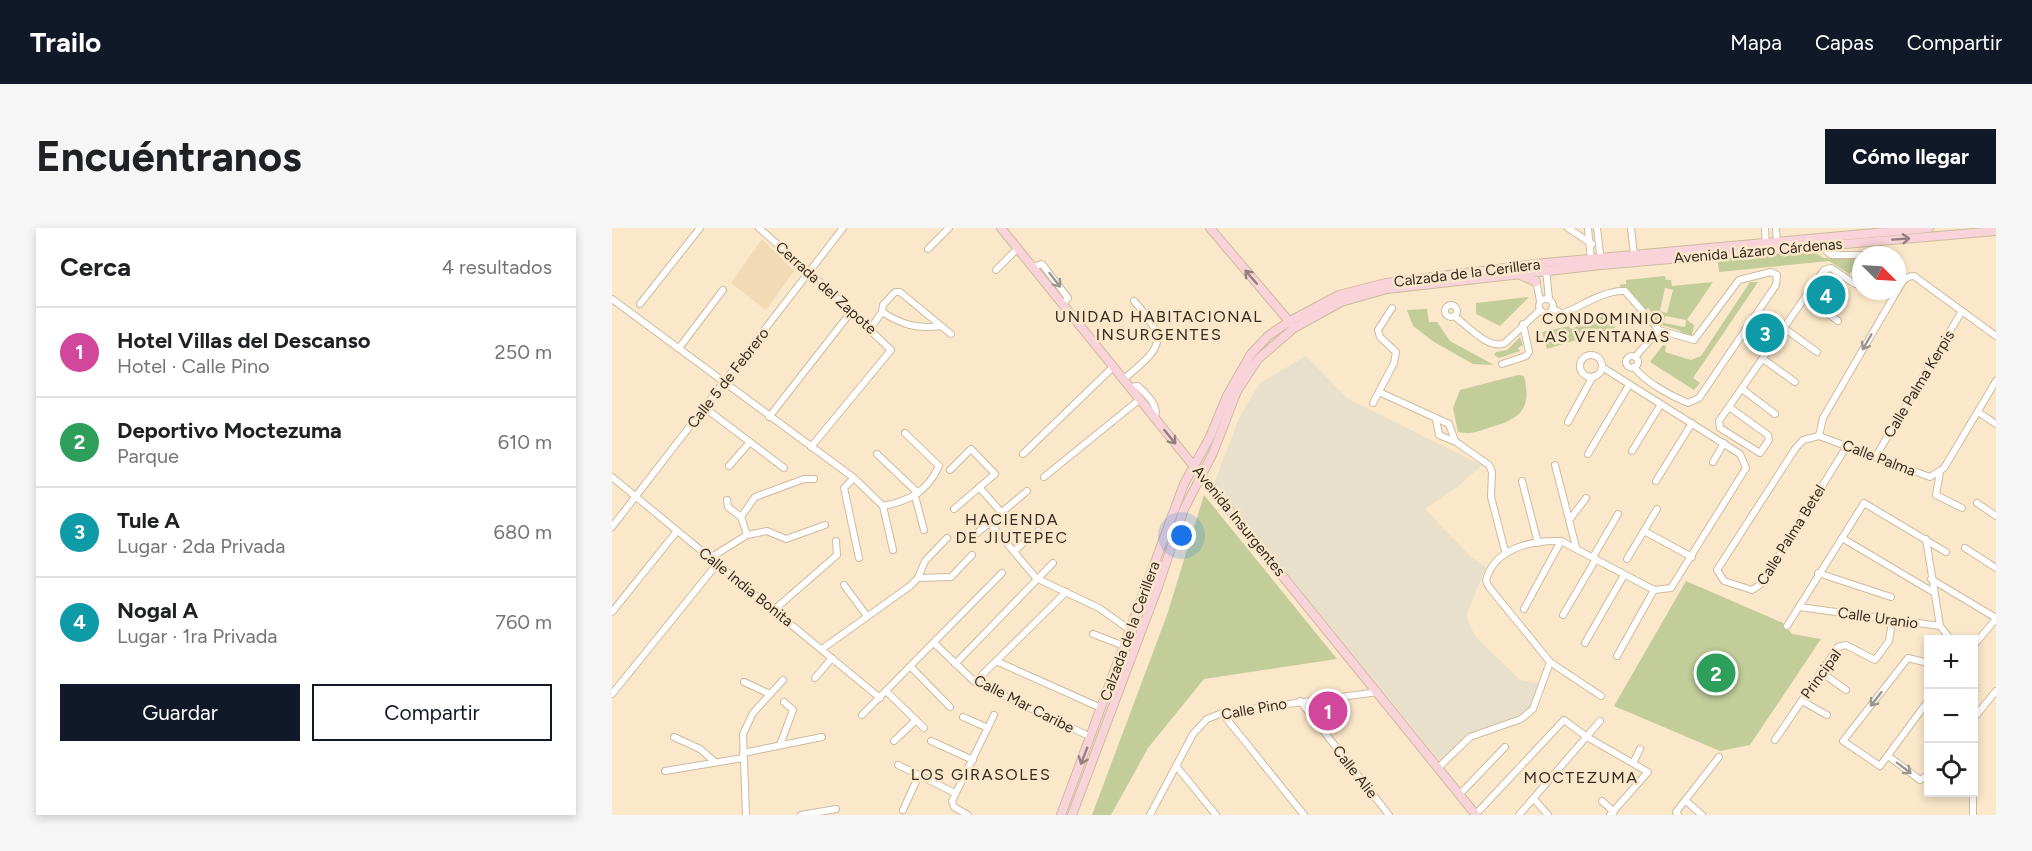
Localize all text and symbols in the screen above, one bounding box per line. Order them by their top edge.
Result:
text: Trailo [30,25,101,59]
text: Mapa [1730,30,1782,55]
text: Capas [1815,30,1874,55]
text: Compartir [1907,30,2002,55]
button: Cómo llegar [1825,129,1996,184]
text: Encuéntranos [36,131,302,182]
one-way arrow [1890,234,1910,245]
street label: Avenida Lázaro Cárdenas [1673,235,1843,267]
street label: Cerrada del Zapote [772,238,880,338]
north arrow [1852,246,1906,300]
text: Cerca [60,251,131,283]
text: 4 resultados [442,255,552,279]
street label: Calzada de la Cerillera [1393,255,1541,291]
one-way arrow [1244,270,1258,285]
one-way arrow [1048,272,1061,288]
pin: 4 [1806,272,1846,318]
district label: UNIDAD HABITACIONAL INSURGENTES [1055,307,1263,344]
district label: CONDOMINIO LAS VENTANAS [1535,309,1671,346]
pin: 3 [1746,310,1784,356]
street label: Calle 5 de Febrero [683,324,773,432]
text: Hotel Villas del Descanso [117,327,371,354]
street label: Calle Palma Kerpis [1880,327,1958,441]
one-way arrow [1861,333,1873,350]
text: 1 [75,340,84,364]
text: 250 m [495,340,552,364]
text: Hotel · Calle Pino [117,354,270,378]
text: Deportivo Moctezuma [117,417,342,444]
one-way arrow [1163,428,1176,444]
text: 2 [74,430,85,454]
text: 610 m [498,430,552,454]
street label: Calle Palma [1840,436,1918,480]
text: Parque [117,444,179,468]
street label: Avenida Insurgentes [1189,462,1289,580]
street label: Calle Palma Betel [1753,481,1829,589]
text: Tule A [117,507,180,534]
district label: HACIENDA DE JIUTEPEC [955,510,1069,547]
text: 3 [74,520,85,544]
text: 680 m [494,520,552,544]
your location [1167,521,1196,550]
text: Lugar · 2da Privada [117,534,285,558]
street label: Calle India Bonita [695,543,797,631]
street label: Calzada de la Cerillera [1096,559,1164,703]
text: Nogal A [117,597,198,624]
street label: Calle Uranio [1837,603,1920,633]
text: 4 [73,610,86,634]
text: 760 m [495,610,552,634]
text: Lugar · 1ra Privada [117,624,278,648]
map controls [1924,635,1978,797]
button: + [1924,635,1978,689]
street label: Principal [1797,646,1845,702]
pin: 2 [1696,650,1736,696]
street label: Calle Mar Caribe [971,671,1077,737]
button: Guardar [60,684,300,741]
button: Compartir [312,684,552,741]
pin: 1 [1308,688,1348,734]
button: − [1924,689,1978,743]
one-way arrow [1869,691,1882,707]
street label: Calle Pino [1220,694,1288,724]
street label: Calle Alie [1329,742,1381,802]
button: locate [1924,743,1978,797]
one-way arrow [1077,746,1088,764]
one-way arrow [1895,762,1911,774]
district label: LOS GIRASOLES [911,765,1051,784]
district label: MOCTEZUMA [1523,768,1639,787]

